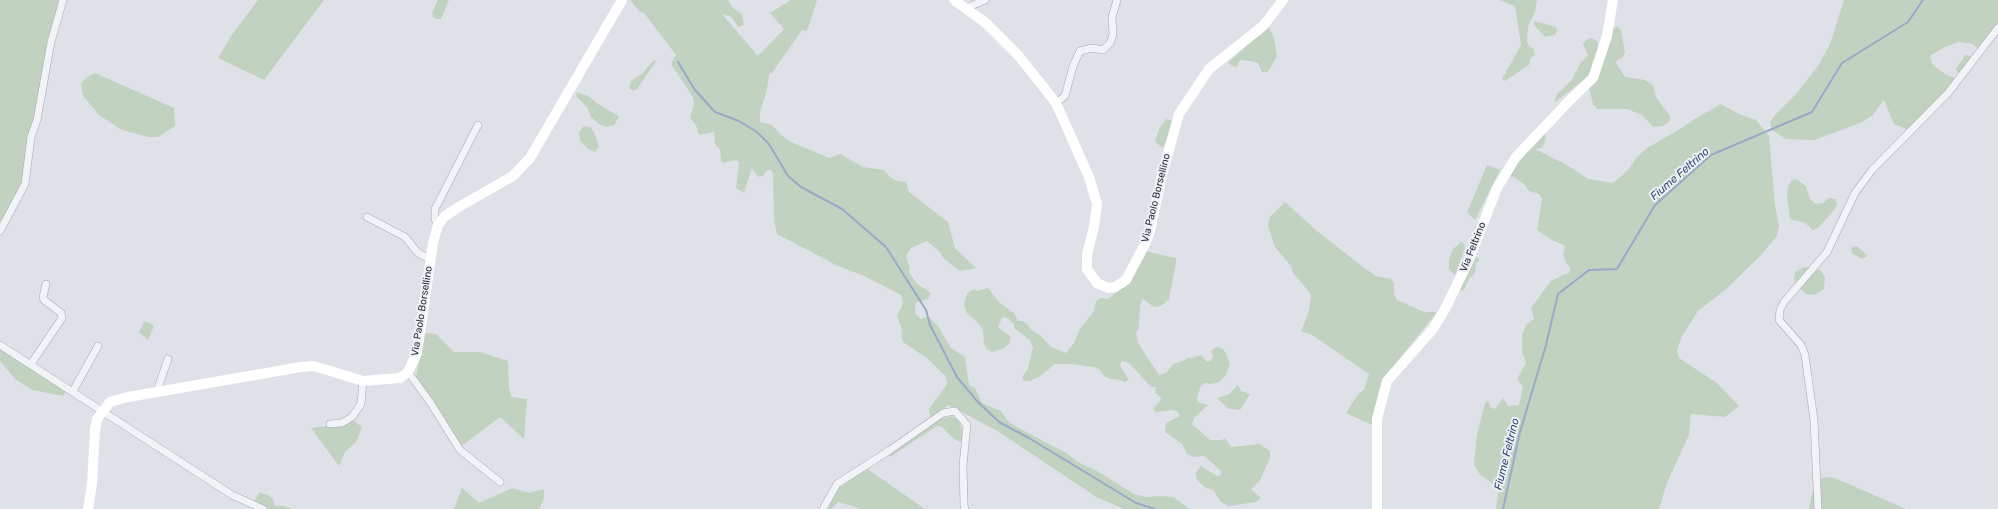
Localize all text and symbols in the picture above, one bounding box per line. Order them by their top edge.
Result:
water label: Fiume Feltrino [1648,145,1712,203]
street label: Via Paolo Borsellino [1139,152,1173,244]
street label: Via Feltrino [1458,220,1488,274]
street label: Via Paolo Borsellino [409,265,435,357]
water label: Fiume Feltrino [1492,417,1522,491]

